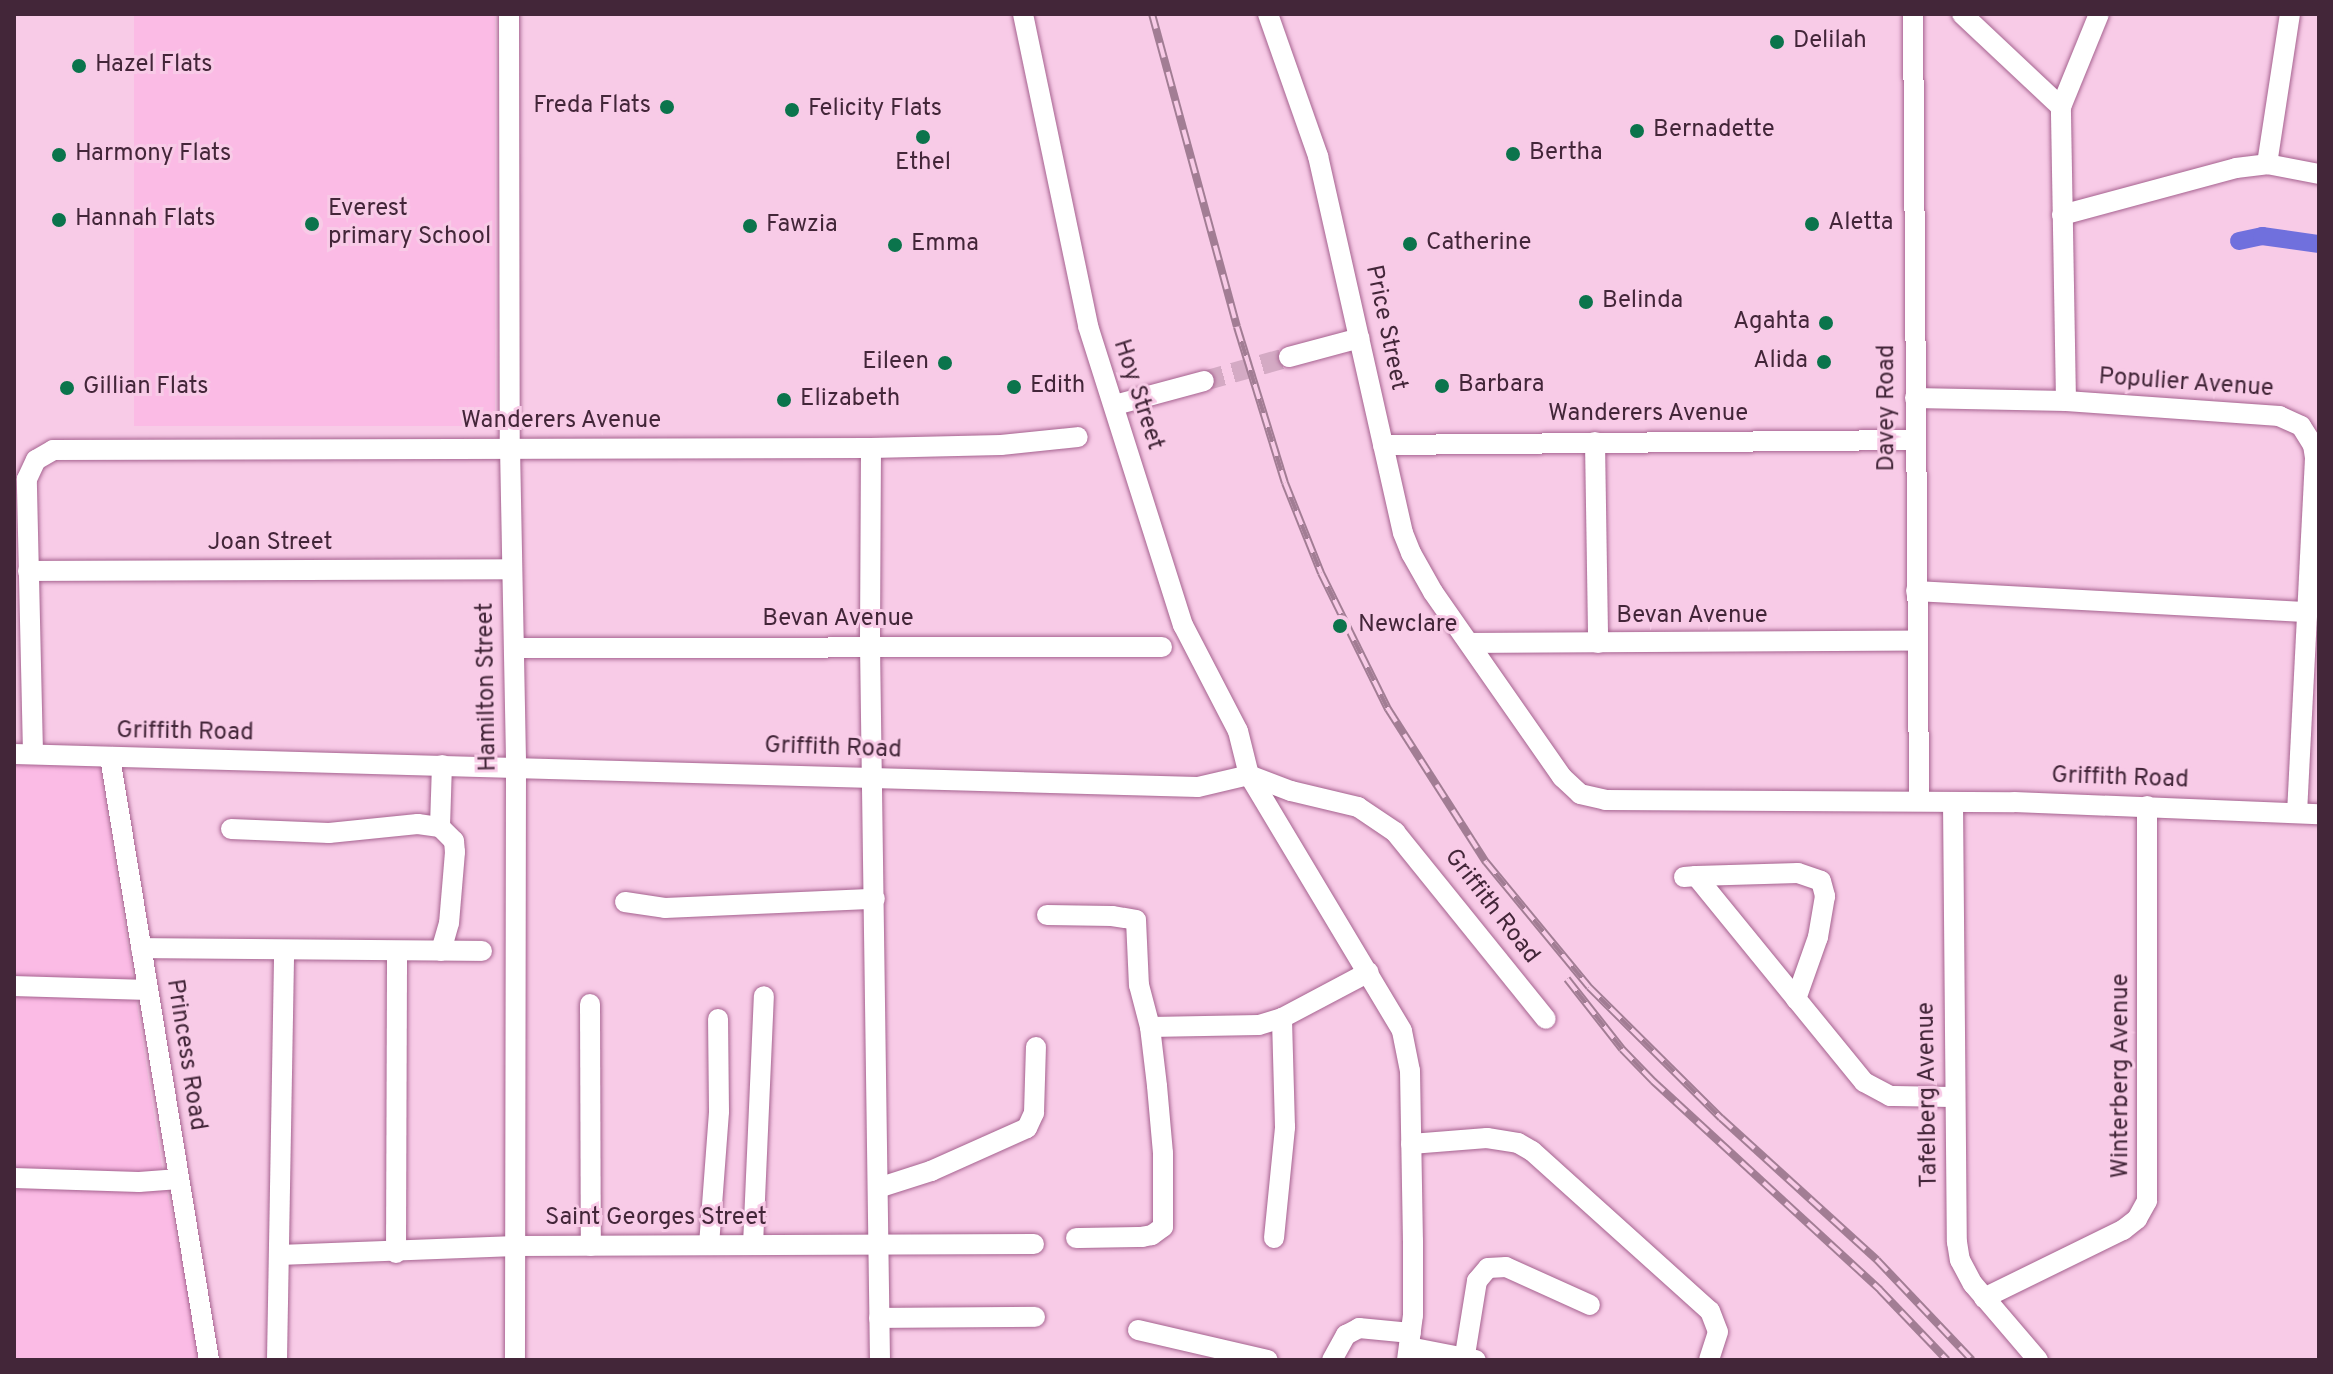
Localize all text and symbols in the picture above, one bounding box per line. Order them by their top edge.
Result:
place label: Delilah [1793,28,1867,56]
marker: Delilah [1768,33,1786,51]
place label: Hazel Flats [95,52,213,80]
marker: Hazel Flats [70,57,88,75]
place label: Freda Flats [533,93,651,121]
place label: Felicity Flats [808,96,942,124]
marker: Freda Flats [658,98,676,116]
marker: Felicity Flats [783,101,801,119]
place label: Bernadette [1653,117,1775,145]
marker: Bernadette [1628,122,1646,140]
marker: Ethel [914,128,932,146]
place label: Bertha [1529,140,1603,168]
place label: Harmony Flats [75,141,231,169]
marker: Bertha [1504,145,1522,163]
marker: Harmony Flats [50,146,68,164]
place label: Ethel [895,150,951,178]
place label: Everest primary School [328,196,491,252]
place label: Hannah Flats [75,206,215,234]
place label: Aletta [1828,210,1893,238]
marker: Hannah Flats [50,211,68,229]
place label: Fawzia [766,212,838,240]
marker: Everest primary School [303,215,321,233]
marker: Aletta [1803,215,1821,233]
marker: Fawzia [741,217,759,235]
place label: Catherine [1426,230,1532,258]
place label: Emma [911,231,979,259]
marker: Catherine [1401,235,1419,253]
marker: Emma [886,236,904,254]
street label: Price Street [1358,263,1412,393]
place label: Belinda [1602,288,1683,316]
marker: Belinda [1577,293,1595,311]
place label: Agahta [1733,309,1810,337]
marker: Agahta [1817,314,1835,332]
street label: Hoy Street [1106,336,1168,454]
street label: Davey Road [1874,344,1902,472]
place label: Alida [1753,348,1808,376]
place label: Eileen [862,349,929,377]
marker: Alida [1815,353,1833,371]
marker: Eileen [936,354,954,372]
street label: Populier Avenue [2097,363,2275,405]
place label: Barbara [1458,372,1544,400]
place label: Edith [1030,373,1085,401]
place label: Gillian Flats [83,374,209,402]
marker: Barbara [1433,377,1451,395]
marker: Edith [1005,378,1023,396]
marker: Gillian Flats [58,379,76,397]
place label: Elizabeth [800,386,900,414]
marker: Elizabeth [775,391,793,409]
street label: Wanderers Avenue [1547,401,1749,429]
street label: Wanderers Avenue [460,408,662,436]
street label: Joan Street [208,530,332,558]
street label: Hamilton Street [472,602,504,772]
street label: Bevan Avenue [1616,603,1768,631]
street label: Bevan Avenue [762,606,914,634]
place label: Newclare [1358,612,1458,640]
marker: Newclare [1329,615,1351,637]
street label: Griffith Road [116,717,254,749]
street label: Griffith Road [764,732,902,766]
street label: Griffith Road [2051,762,2189,796]
street label: Griffith Road [1437,844,1545,970]
street label: Winterberg Avenue [2108,973,2136,1179]
street label: Princess Road [159,977,211,1133]
street label: Tafelberg Avenue [1913,1001,1945,1189]
street label: Saint Georges Street [545,1205,767,1233]

